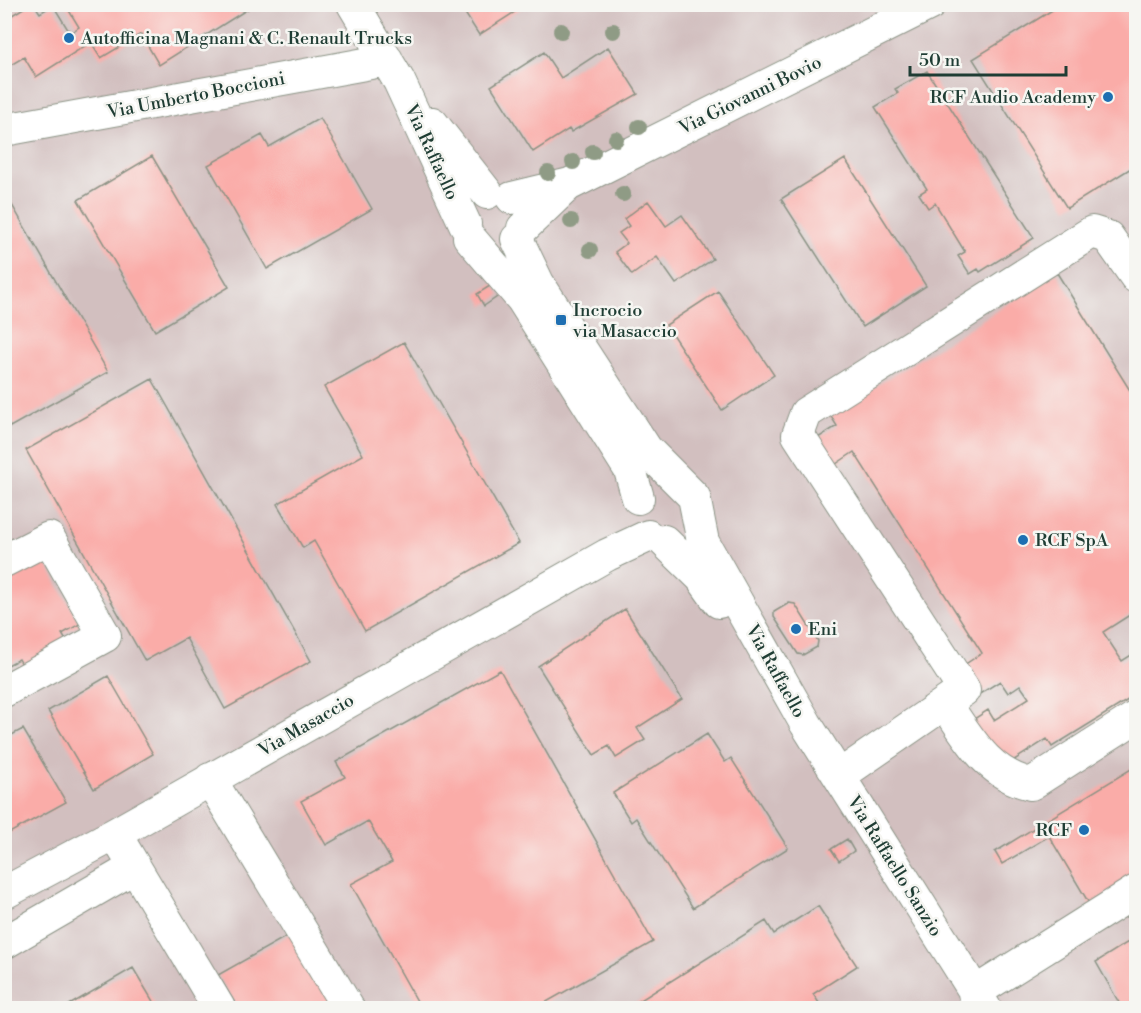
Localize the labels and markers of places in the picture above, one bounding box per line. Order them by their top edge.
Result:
place label: Autofficina Magnani & C. Renault Trucks [80,27,412,50]
marker: Autofficina Magnani & C. Renault Trucks [62,31,76,45]
place label: RCF Audio Academy [930,86,1096,109]
marker: RCF Audio Academy [1101,90,1115,104]
place label: Incrocio via Masaccio [572,299,677,343]
marker: Incrocio via Masaccio [554,313,568,327]
place label: RCF SpA [1035,529,1109,552]
marker: RCF SpA [1016,533,1030,547]
place label: Eni [808,618,837,641]
marker: Eni [789,622,803,636]
place label: RCF [1036,819,1072,842]
marker: RCF [1077,823,1091,837]

